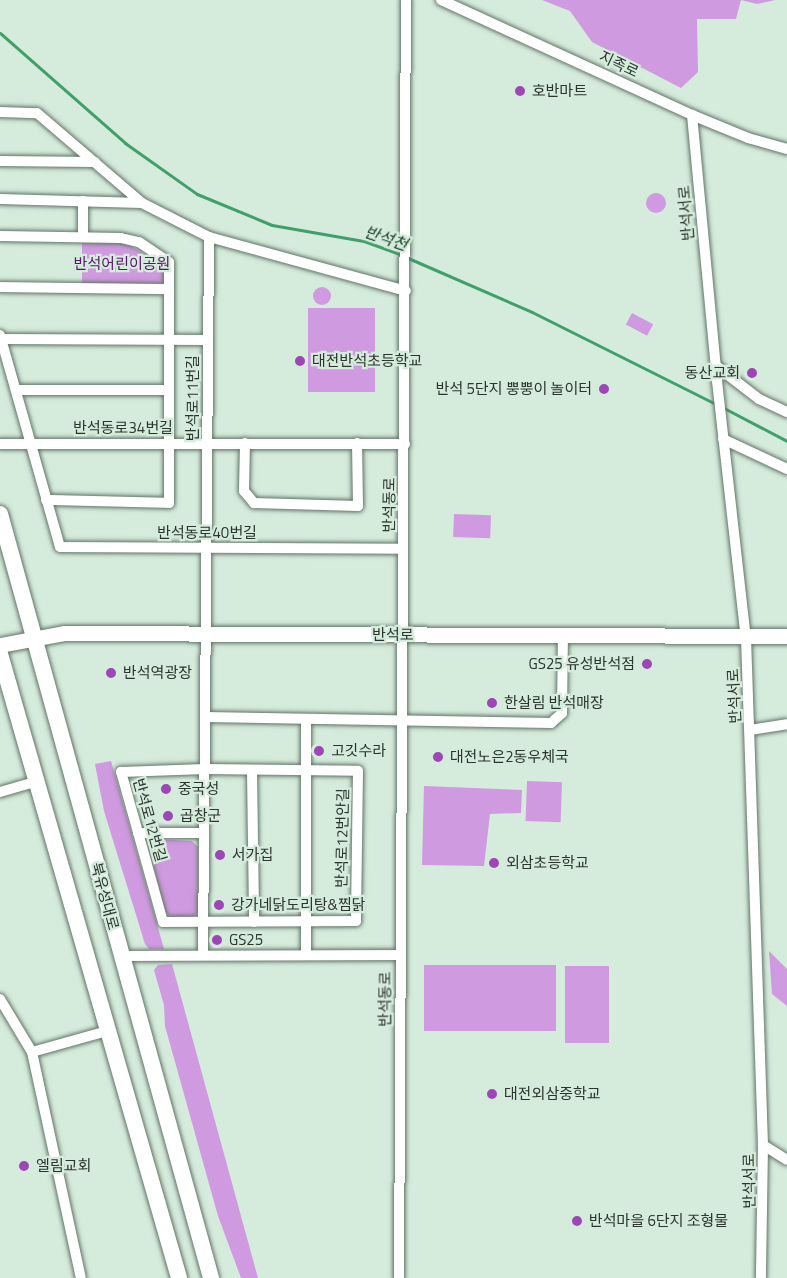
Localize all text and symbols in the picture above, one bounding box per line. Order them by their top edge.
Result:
street label: 지족로 [596,47,642,81]
place label: 호반마트 [532,82,587,100]
marker: 호반마트 [513,84,527,98]
street label: 반석서로 [675,185,697,241]
water label: 반석천 [362,222,410,254]
park label: 반석어린이공원 [74,255,170,273]
place label: 대전반석초등학교 [312,352,422,370]
marker: 대전반석초등학교 [293,354,307,368]
street label: 반석로11번길 [184,355,202,441]
place label: 동산교회 [685,364,740,382]
marker: 동산교회 [745,366,759,380]
place label: 반석 5단지 뿡뿡이 놀이터 [436,380,592,398]
marker: 반석 5단지 뿡뿡이 놀이터 [597,382,611,396]
street label: 반석동로34번길 [73,419,173,437]
street label: 반석동로 [380,477,398,533]
street label: 반석동로40번길 [157,524,257,542]
street label: 반석로 [372,626,414,644]
place label: GS25 유성반석점 [529,655,635,673]
marker: GS25 유성반석점 [640,657,654,671]
place label: 반석역광장 [123,664,192,682]
marker: 반석역광장 [104,666,118,680]
street label: 반석서로 [724,668,744,724]
place label: 한살림 반석매장 [504,694,604,712]
marker: 한살림 반석매장 [485,696,499,710]
place label: 고깃수라 [331,742,386,760]
marker: 고깃수라 [312,744,326,758]
place label: 대전노은2동우체국 [450,748,569,766]
marker: 대전노은2동우체국 [431,750,445,764]
street label: 반석로12번길 [130,776,170,864]
place label: 중국성 [178,780,219,798]
marker: 중국성 [159,782,173,796]
street label: 반석로12번안길 [332,788,352,888]
place label: 곱창군 [180,807,221,825]
marker: 곱창군 [161,809,175,823]
place label: 서가집 [232,846,273,864]
marker: 서가집 [213,848,227,862]
place label: 외삼초등학교 [506,854,589,872]
marker: 외삼초등학교 [487,856,501,870]
street label: 북유성대로 [87,860,123,932]
place label: 강가네닭도리탕&찜닭 [231,896,366,914]
marker: 강가네닭도리탕&찜닭 [212,898,226,912]
place label: GS25 [229,931,263,949]
marker: GS25 [210,933,224,947]
street label: 반석동로 [376,971,394,1027]
place label: 대전외삼중학교 [504,1085,601,1103]
marker: 대전외삼중학교 [485,1087,499,1101]
street label: 반석서로 [740,1153,758,1209]
place label: 엘림교회 [36,1157,91,1175]
marker: 엘림교회 [17,1159,31,1173]
place label: 반석마을 6단지 조형물 [589,1212,728,1230]
marker: 반석마을 6단지 조형물 [570,1214,584,1228]

